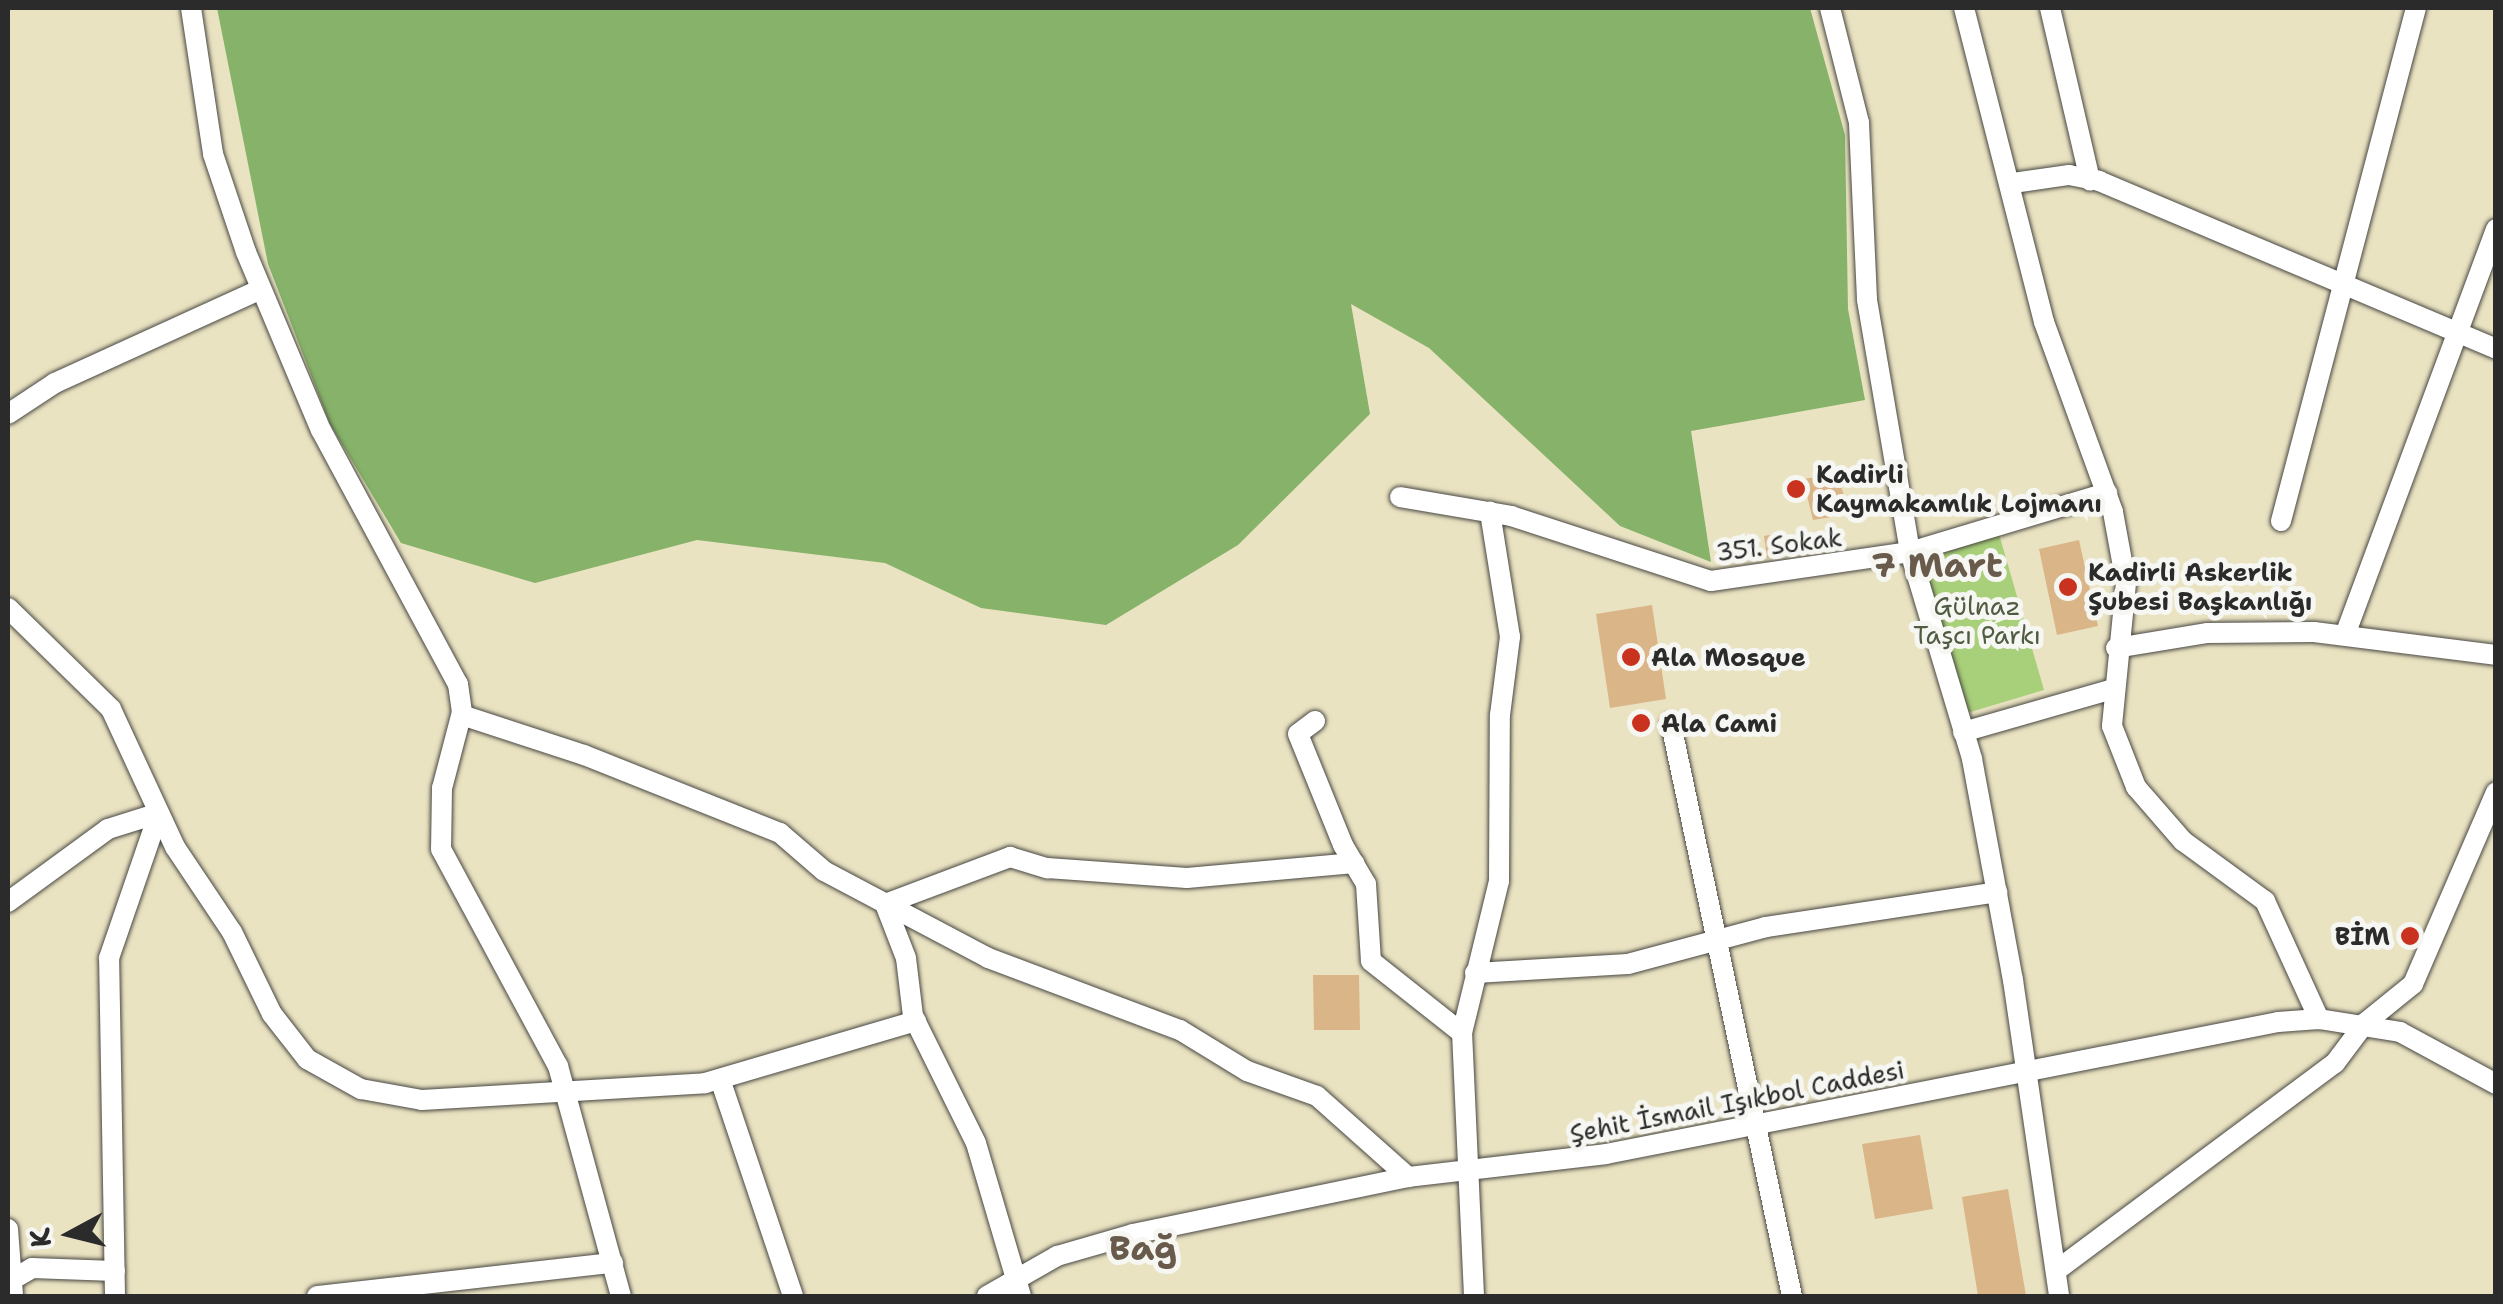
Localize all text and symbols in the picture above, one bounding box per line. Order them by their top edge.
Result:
place label: Kadirli Kaymakamlık Lojmanı [1816,460,2102,519]
marker: Kadirli Kaymakamlık Lojmanı [1785,478,1807,500]
street label: 351. Sokak [1714,522,1844,568]
district label: 7 Mart [1871,544,2003,586]
place label: Kadirli Askerlik Şubesi Başkanlığı [2088,558,2313,617]
marker: Kadirli Askerlik Şubesi Başkanlığı [2057,576,2079,598]
park label: Gülnaz Taşcı Parkı [1913,592,2041,651]
place label: Ala Mosque [1651,642,1806,672]
marker: Ala Mosque [1620,646,1642,668]
place label: Ala Cami [1661,708,1777,738]
marker: Ala Cami [1630,712,1652,734]
place label: BİM [2335,921,2390,951]
marker: BİM [2399,925,2421,947]
street label: Şehit İsmail Işıkbol Caddesi [1567,1055,1907,1149]
north arrow [20,1184,120,1284]
text: K [20,1226,60,1249]
district label: Bağ [1109,1227,1177,1269]

